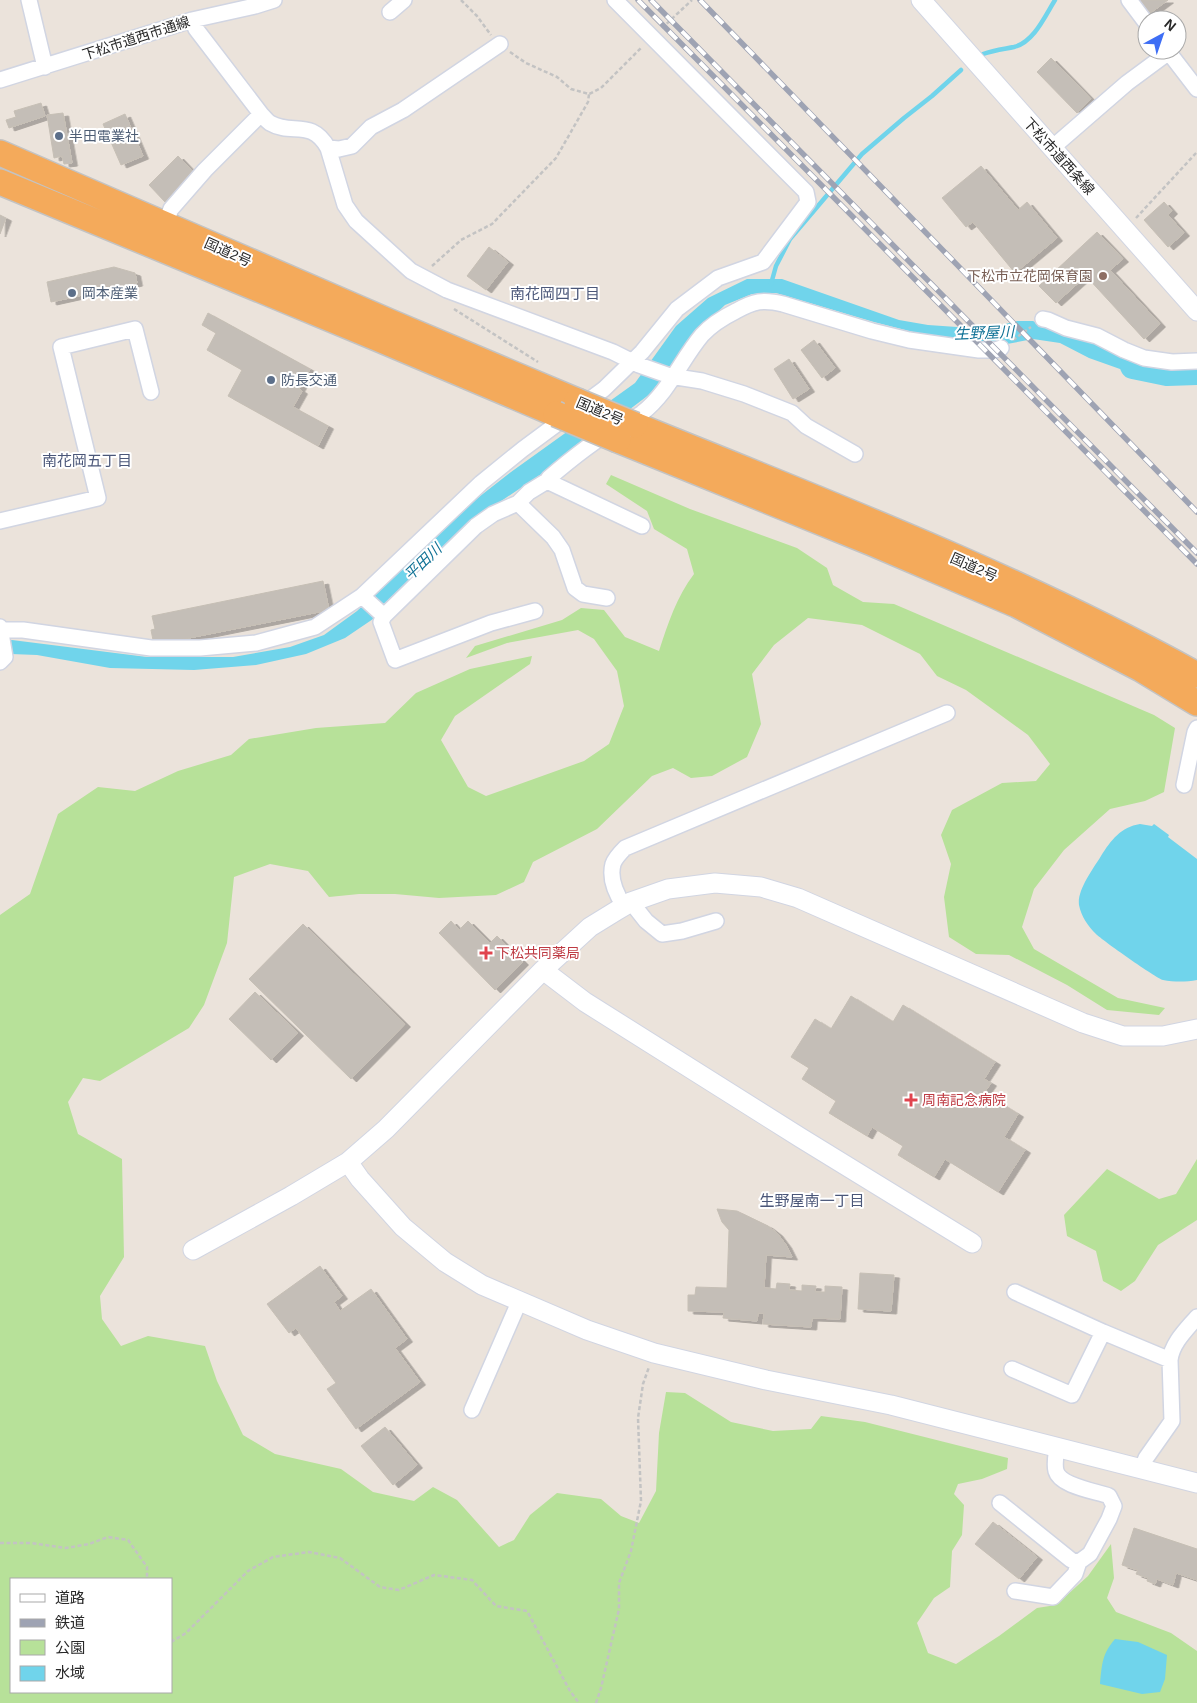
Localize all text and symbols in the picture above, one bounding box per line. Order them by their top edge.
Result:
north arrow [1137,10,1187,60]
street label: 下松市道西市通線 [80,13,192,63]
text: N [1161,16,1179,34]
street label: 下松市道西条線 [1020,114,1098,198]
place label: 半田電業社 [69,128,139,144]
marker: 半田電業社 [53,130,65,142]
street label: 国道2号 [202,235,254,269]
place label: 下松市立花岡保育園 [967,268,1093,284]
marker: 下松市立花岡保育園 [1097,270,1109,282]
place label: 岡本産業 [82,285,138,301]
district label: 南花岡四丁目 [510,285,600,302]
marker: 岡本産業 [66,287,78,299]
water label: 生野屋川 [954,323,1016,342]
place label: 防長交通 [281,372,337,388]
marker: 防長交通 [265,374,277,386]
street label: 国道2号 [574,394,626,428]
district label: 南花岡五丁目 [42,452,132,469]
water label: 平田川 [401,539,446,583]
street label: 国道2号 [948,550,1000,584]
place label: 下松共同薬局 [496,945,580,961]
marker: 下松共同薬局 [480,947,492,959]
place label: 周南記念病院 [922,1092,1006,1108]
marker: 周南記念病院 [904,1093,918,1107]
district label: 生野屋南一丁目 [759,1192,865,1209]
legend [10,1578,172,1693]
text: 道路 [55,1589,85,1606]
text: 鉄道 [55,1614,85,1631]
text: 公園 [55,1639,85,1656]
text: 水域 [55,1664,85,1681]

